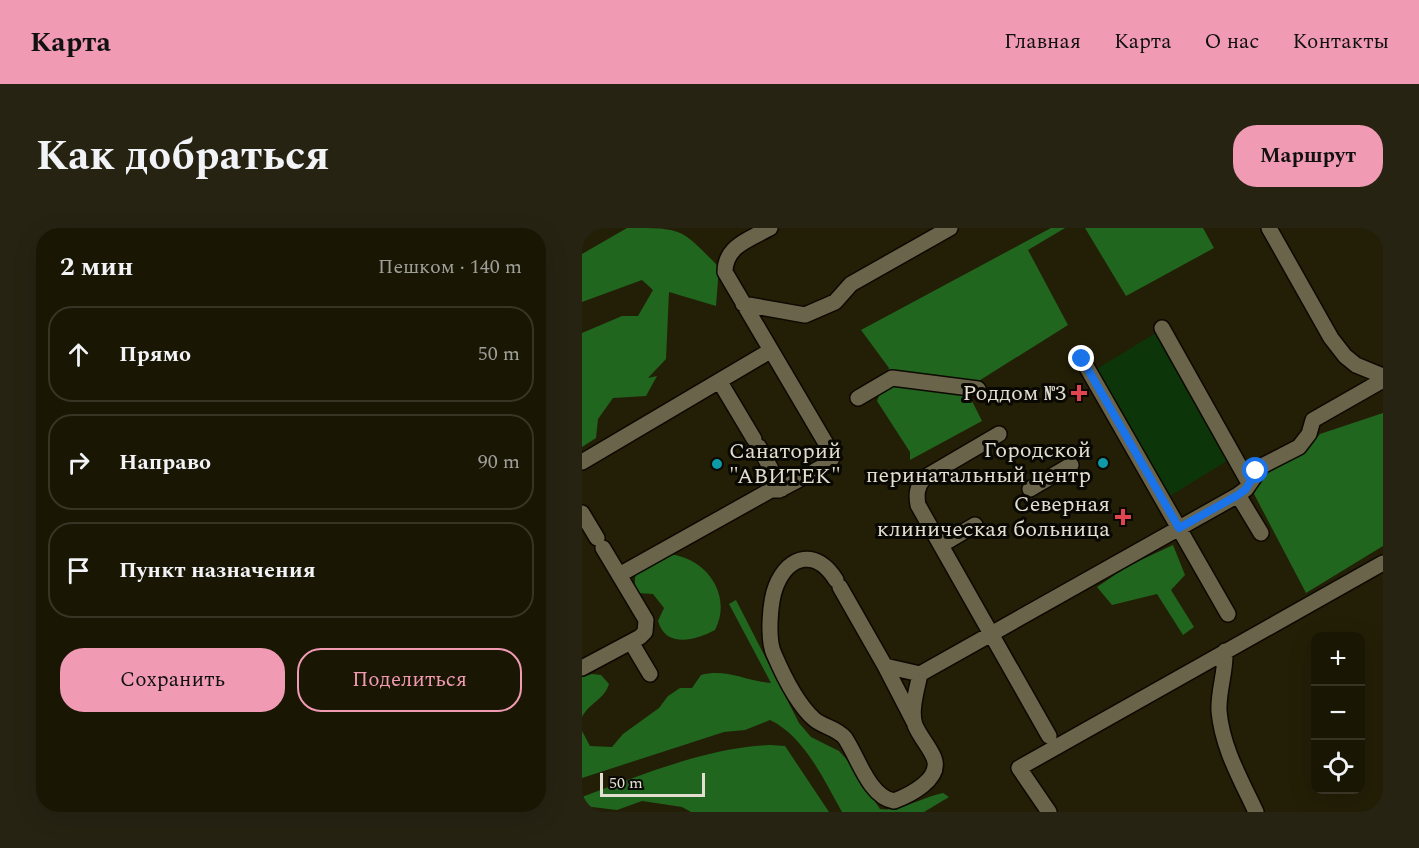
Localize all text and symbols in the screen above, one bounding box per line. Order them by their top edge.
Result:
text: Карта [30,21,111,64]
text: Главная [1004,26,1081,58]
text: Карта [1114,26,1171,58]
text: О нас [1204,26,1259,58]
text: Контакты [1292,26,1389,58]
text: Как добраться [36,125,330,188]
button: Маршрут [1233,125,1383,187]
text: 2 мин [60,247,133,287]
text: Пешком · 140 m [378,252,522,282]
icon: ahead [62,338,95,371]
text: Прямо [119,338,191,371]
text: 50 m [478,339,520,369]
route end [1068,345,1094,371]
place label: Роддом №3 [963,377,1066,410]
marker: Роддом №3 [1070,384,1088,402]
place label: Городской перинатальный центр [866,434,1091,492]
place label: Санаторий "АВИТЕК" [729,435,841,493]
icon: right [62,446,95,479]
text: Направо [119,446,211,479]
text: 90 m [478,447,520,477]
marker: Городской перинатальный центр [1096,456,1110,470]
marker: Санаторий "АВИТЕК" [710,457,724,471]
route start [1242,457,1268,483]
place label: Северная клиническая больница [877,488,1110,546]
marker: Северная клиническая больница [1114,508,1132,526]
icon: arrive [62,554,95,587]
text: Пункт назначения [119,554,316,587]
map controls [1311,632,1365,794]
button: + [1311,632,1365,686]
button: Сохранить [60,648,285,712]
button: Поделиться [297,648,522,712]
button: − [1311,686,1365,740]
button: locate [1311,740,1365,794]
scale bar [600,770,705,798]
text: 50 m [609,771,643,795]

